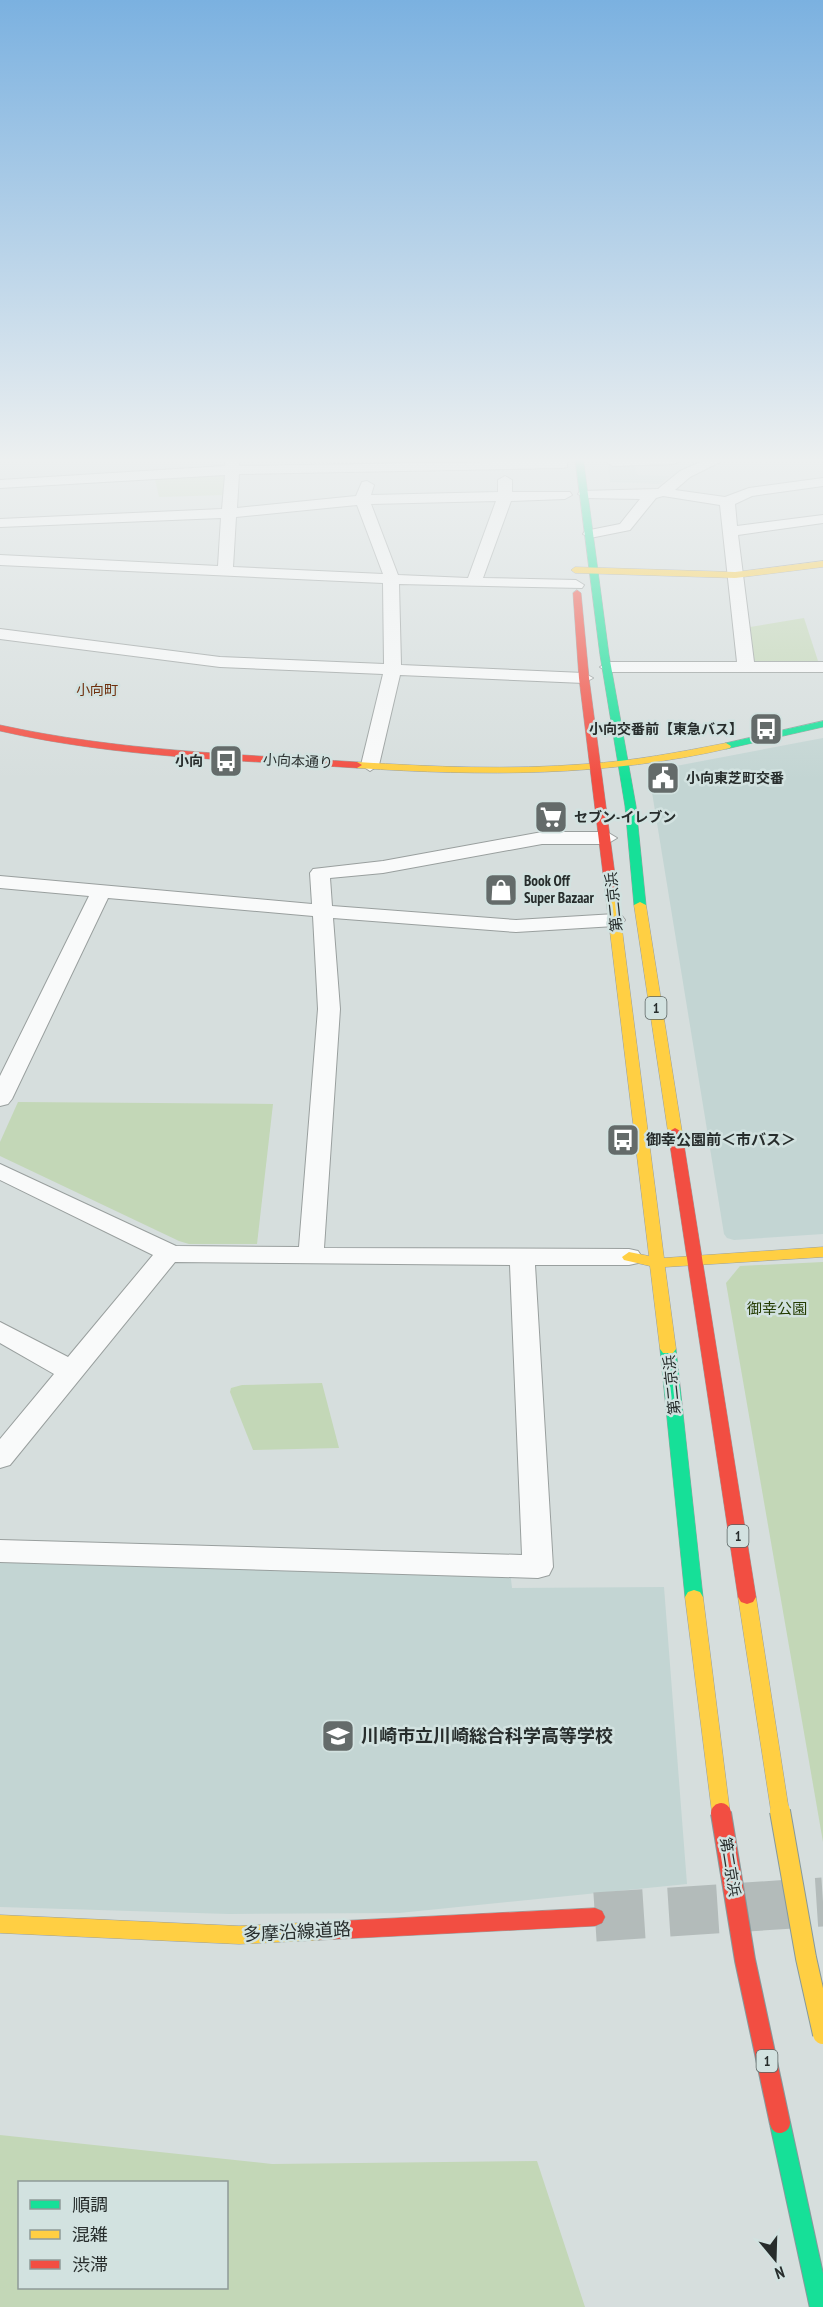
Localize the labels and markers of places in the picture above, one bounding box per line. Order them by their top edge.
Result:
bus stop icon: 小向交番前【東急バス】 [748,711,784,747]
place label: 小向交番前【東急バス】 [589,720,743,738]
bus stop icon: 小向 [208,743,244,779]
place label: 小向 [175,752,203,770]
public building icon: 小向東芝町交番 [645,760,681,796]
place label: 小向東芝町交番 [686,769,784,787]
supermarket icon: セブン-イレブン [533,799,569,835]
place label: セブン-イレブン [574,808,676,826]
place label: Book Off Super Bazaar [524,871,595,907]
shop icon: Book Off Super Bazaar [483,872,519,908]
bus stop icon: 御幸公園前＜市バス＞ [605,1122,641,1158]
place label: 御幸公園前＜市バス＞ [646,1130,796,1149]
school or university icon: 川崎市立川崎総合科学高等学校 [320,1718,356,1754]
place label: 川崎市立川崎総合科学高等学校 [361,1724,613,1747]

